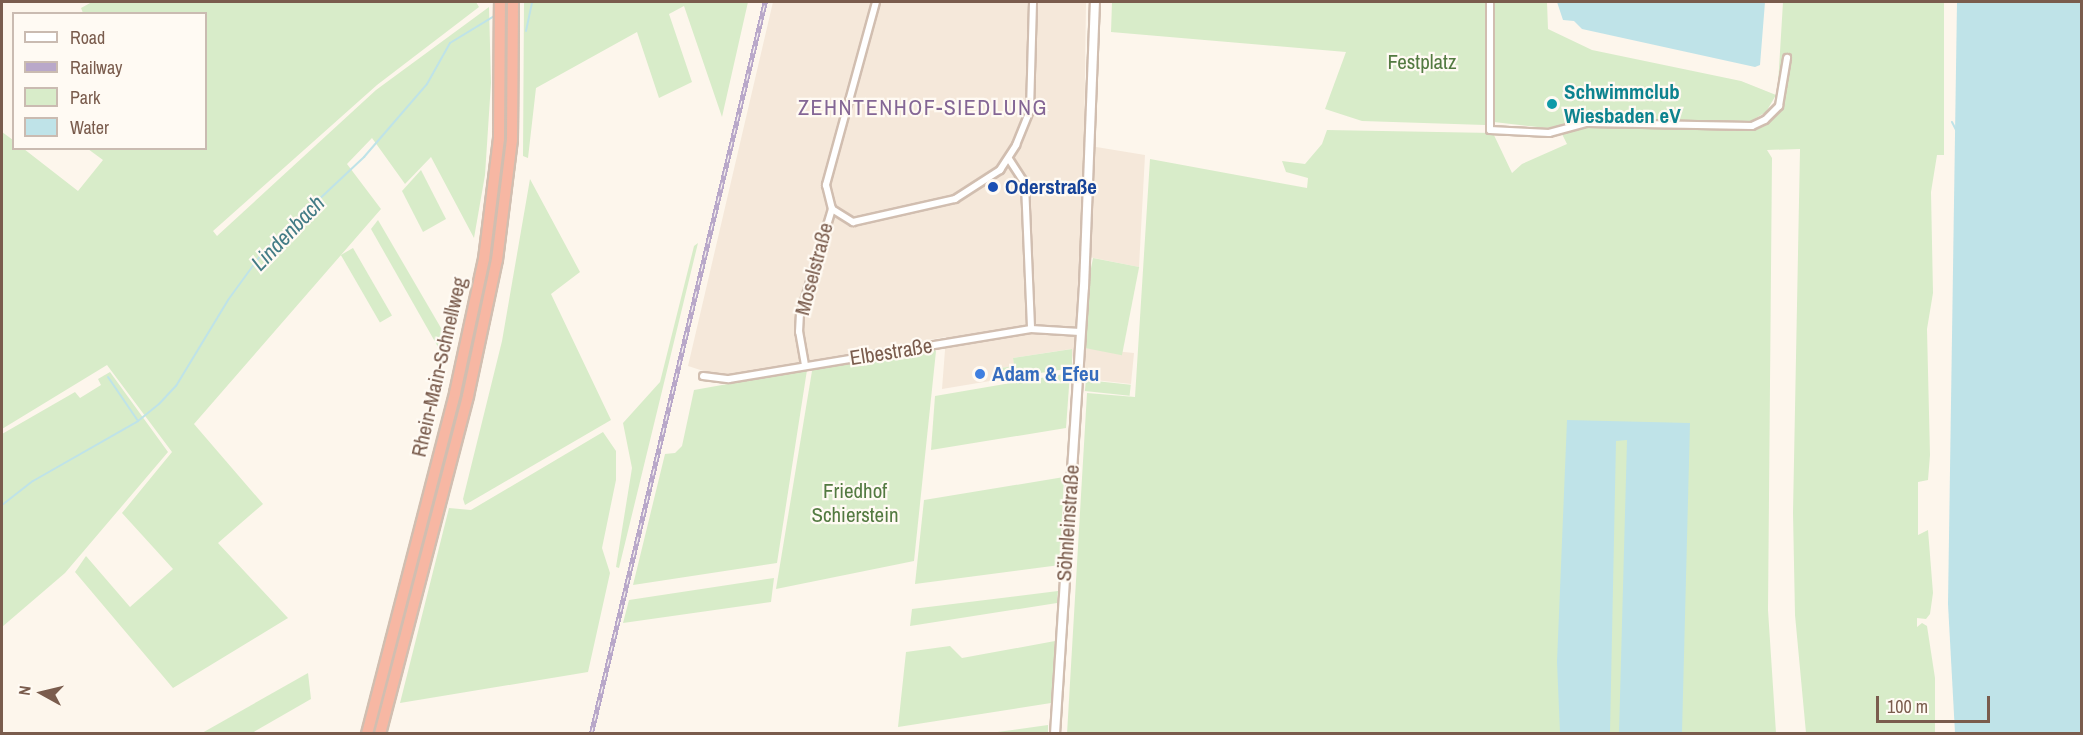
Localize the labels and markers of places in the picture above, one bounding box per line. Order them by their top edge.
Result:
place label: Schwimmclub Wiesbaden eV [1564,79,1681,129]
marker: Schwimmclub Wiesbaden eV [1545,97,1559,111]
place label: Oderstraße [1005,174,1097,200]
marker: Oderstraße [986,180,1000,194]
place label: Adam & Efeu [992,361,1099,387]
marker: Adam & Efeu [973,367,987,381]

